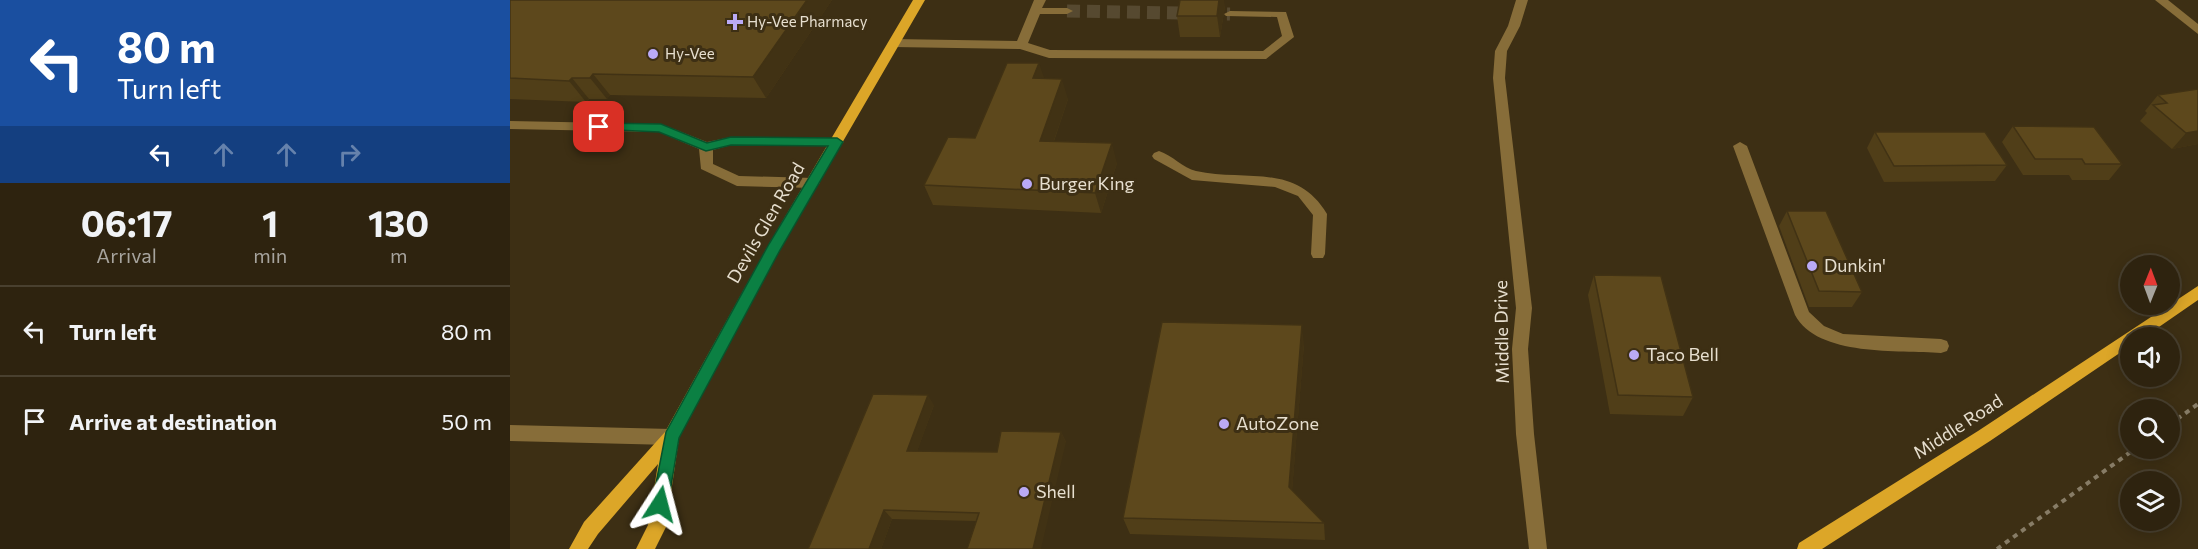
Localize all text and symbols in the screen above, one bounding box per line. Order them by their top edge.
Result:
place label: Hy-Vee Pharmacy [747,12,868,30]
marker: Hy-Vee Pharmacy [728,15,742,29]
text: 80 m [117,20,216,72]
icon: left [18,24,96,102]
place label: Hy-Vee [665,44,715,62]
marker: Hy-Vee [646,47,660,61]
text: Turn left [117,72,221,105]
pin [573,101,624,152]
icon: arrive [582,110,615,143]
icon: left [144,138,177,171]
icon: ahead [207,138,240,171]
icon: ahead [270,138,303,171]
icon: right [333,138,366,171]
street label: Devils Glen Road [722,158,809,287]
place label: Burger King [1039,172,1135,194]
marker: Burger King [1020,177,1034,191]
text: 06:17 [81,200,172,244]
text: 1 [262,200,278,244]
text: 130 [368,200,429,244]
text: Arrival [96,243,157,267]
text: min [253,243,287,267]
text: m [390,243,407,267]
place label: Dunkin' [1824,254,1886,276]
north arrow [2120,255,2180,315]
map controls [2120,255,2180,531]
marker: Dunkin' [1805,259,1819,273]
street label: Middle Drive [1489,280,1513,384]
icon: left [18,315,51,348]
text: Turn left [69,318,156,345]
text: 80 m [441,318,492,345]
button: sound [2120,327,2180,387]
place label: Taco Bell [1646,343,1719,365]
marker: Taco Bell [1627,348,1641,362]
street label: Middle Road [1909,389,2006,463]
button: search [2120,399,2180,459]
icon: arrive [18,405,51,438]
text: Arrive at destination [69,408,277,435]
text: 50 m [442,408,492,435]
place label: AutoZone [1236,412,1319,434]
marker: AutoZone [1217,417,1231,431]
button: layers [2120,471,2180,531]
position arrow [628,472,692,536]
place label: Shell [1036,480,1076,502]
marker: Shell [1017,485,1031,499]

